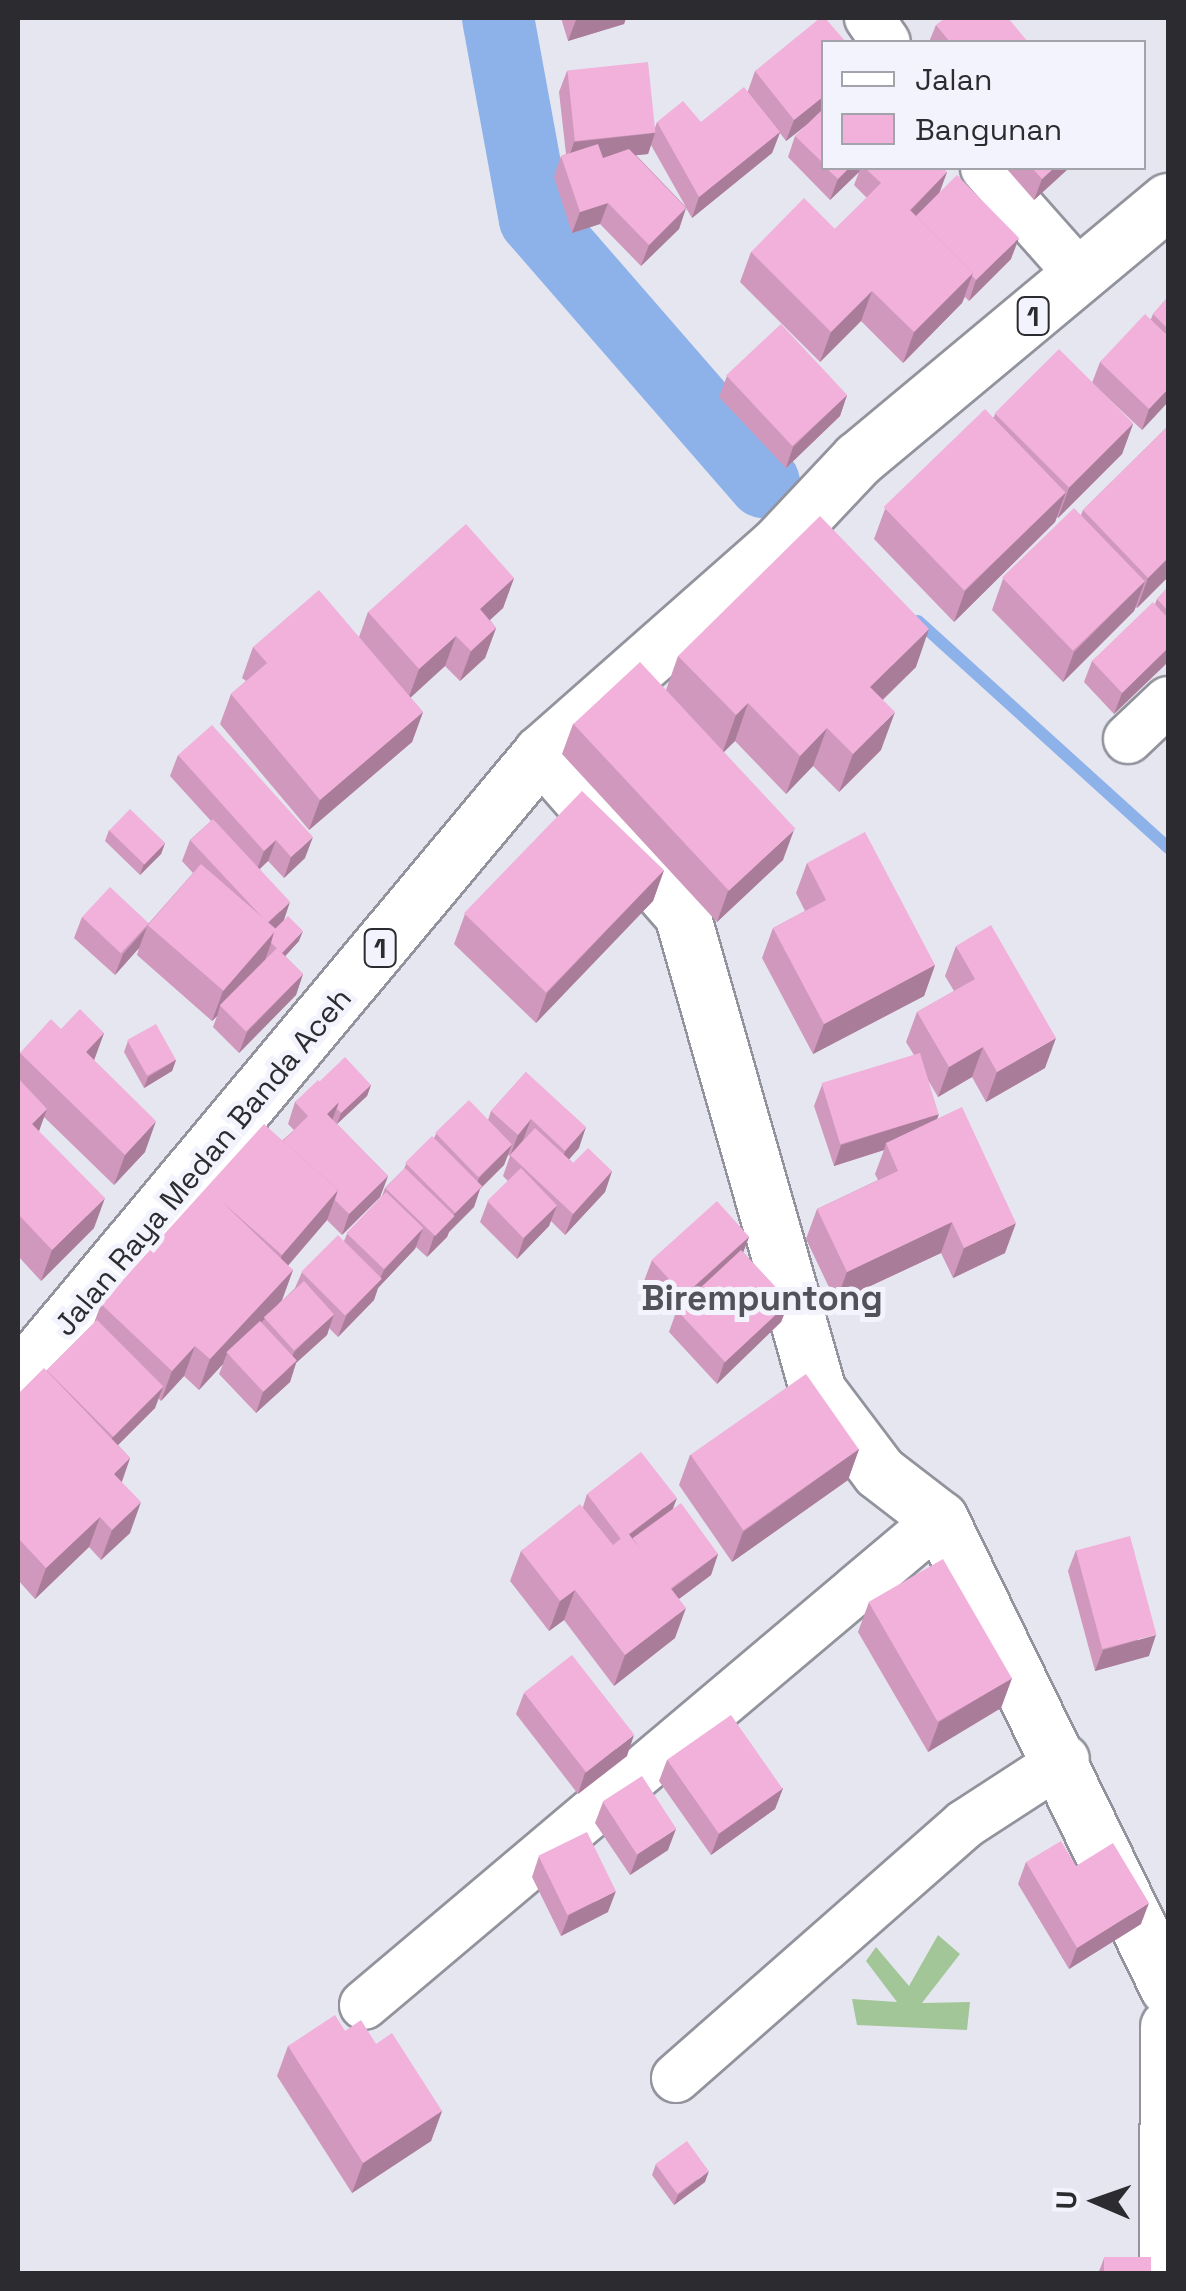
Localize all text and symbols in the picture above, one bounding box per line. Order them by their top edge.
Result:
legend [821,40,1146,170]
text: Jalan [915,60,992,99]
text: Bangunan [915,110,1062,149]
road number: 1 [1016,293,1050,339]
road number: 1 [362,925,398,971]
street label: Jalan Raya Medan Banda Aceh [47,981,359,1343]
district label: Birempuntong [641,1277,883,1319]
north arrow [1046,2151,1146,2251]
text: U [1048,2190,1084,2210]

